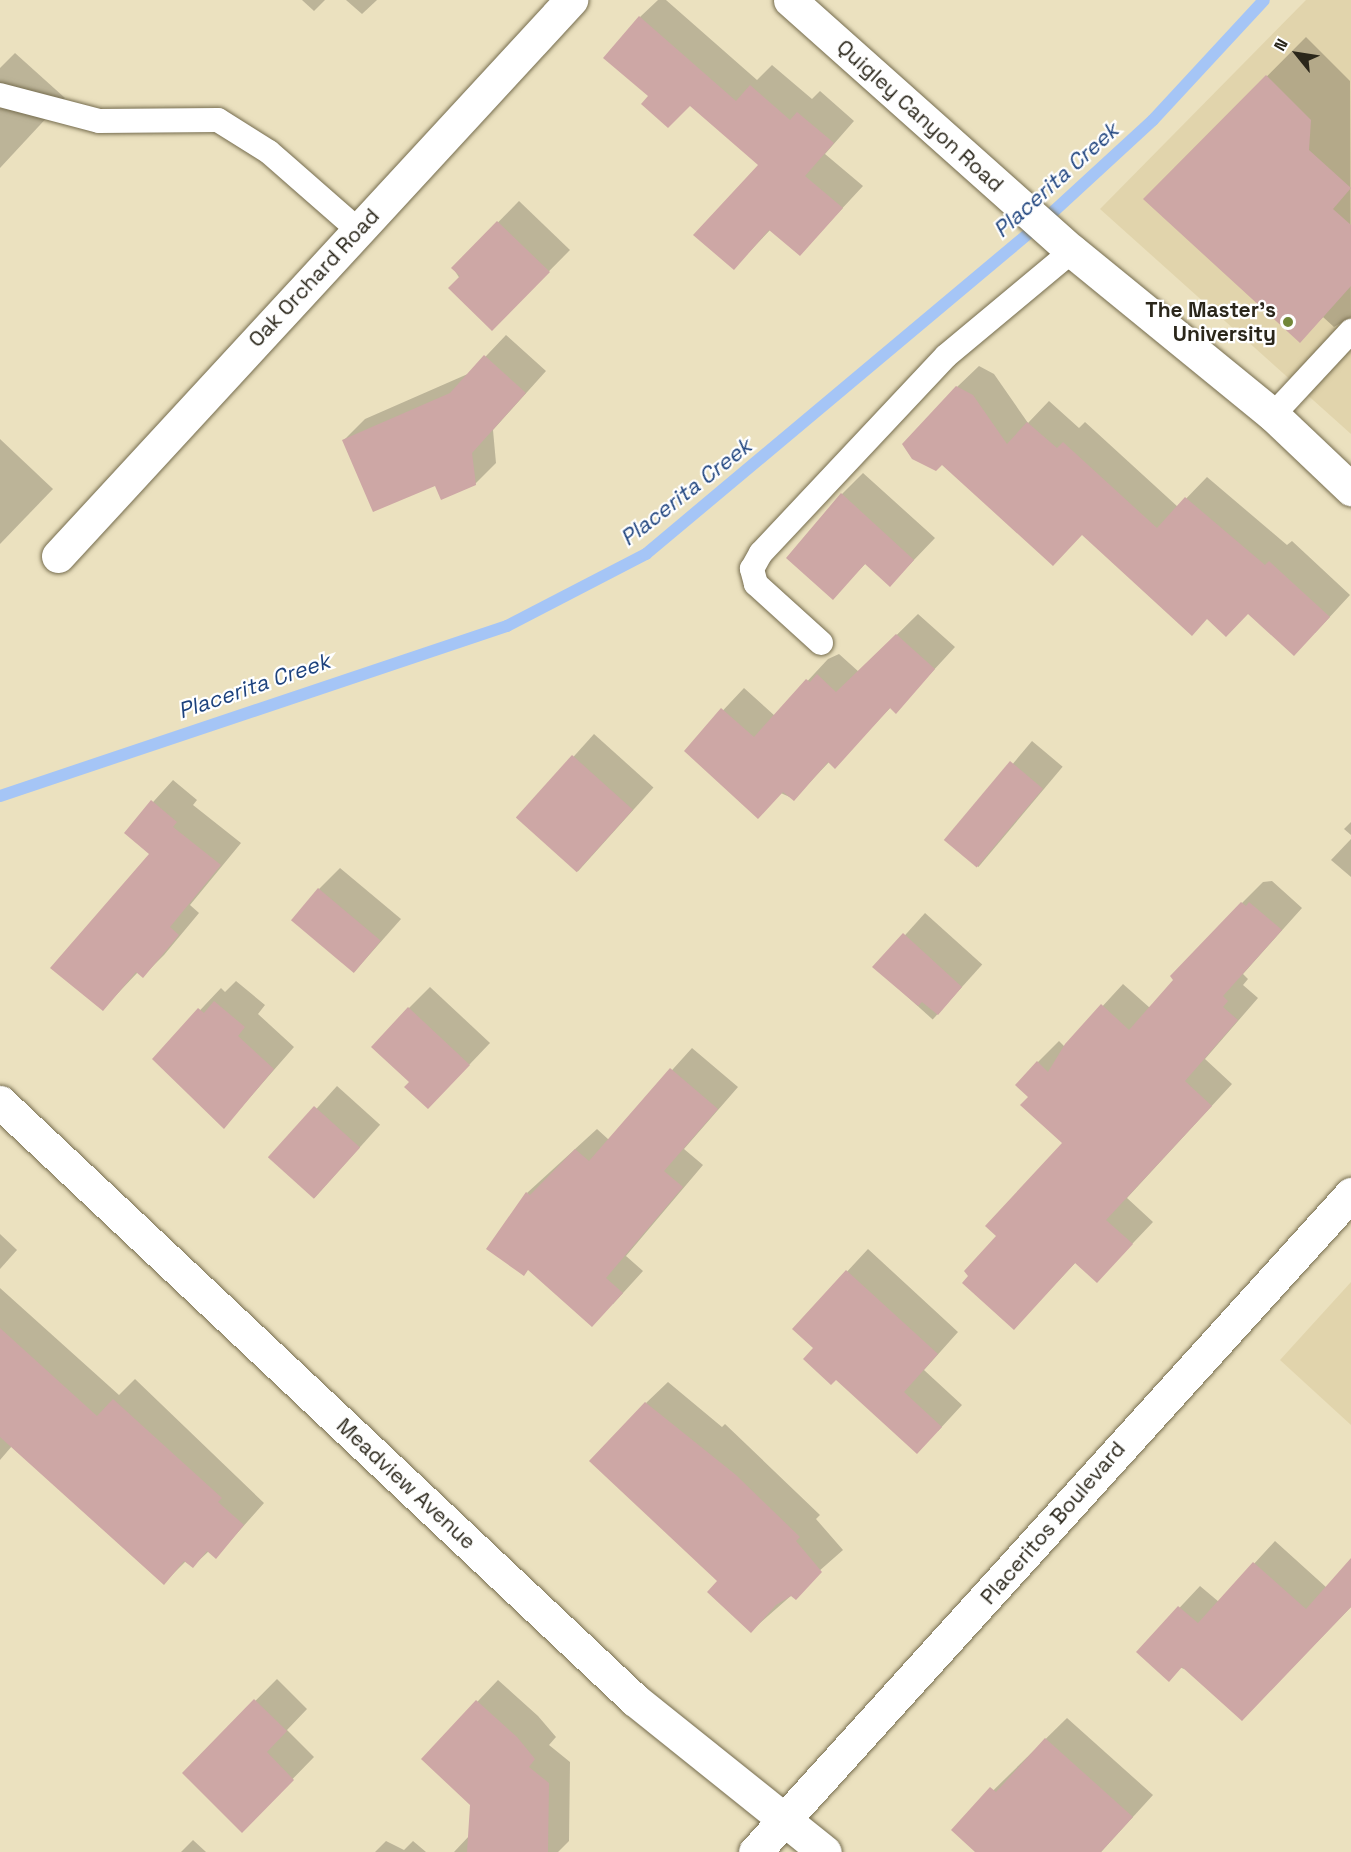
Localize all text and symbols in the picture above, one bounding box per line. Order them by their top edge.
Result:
north arrow [1267,24,1327,84]
street label: Quigley Canyon Road [832,35,1008,197]
text: N [1269,35,1293,55]
water label: Placerita Creek [988,117,1124,243]
street label: Oak Orchard Road [243,204,385,352]
place label: The Master's University [1145,297,1276,347]
marker: The Master's University [1281,315,1295,329]
water label: Placerita Creek [615,433,757,551]
water label: Placerita Creek [174,648,334,724]
street label: Meadview Avenue [331,1413,481,1555]
street label: Placeritos Boulevard [975,1436,1131,1610]

